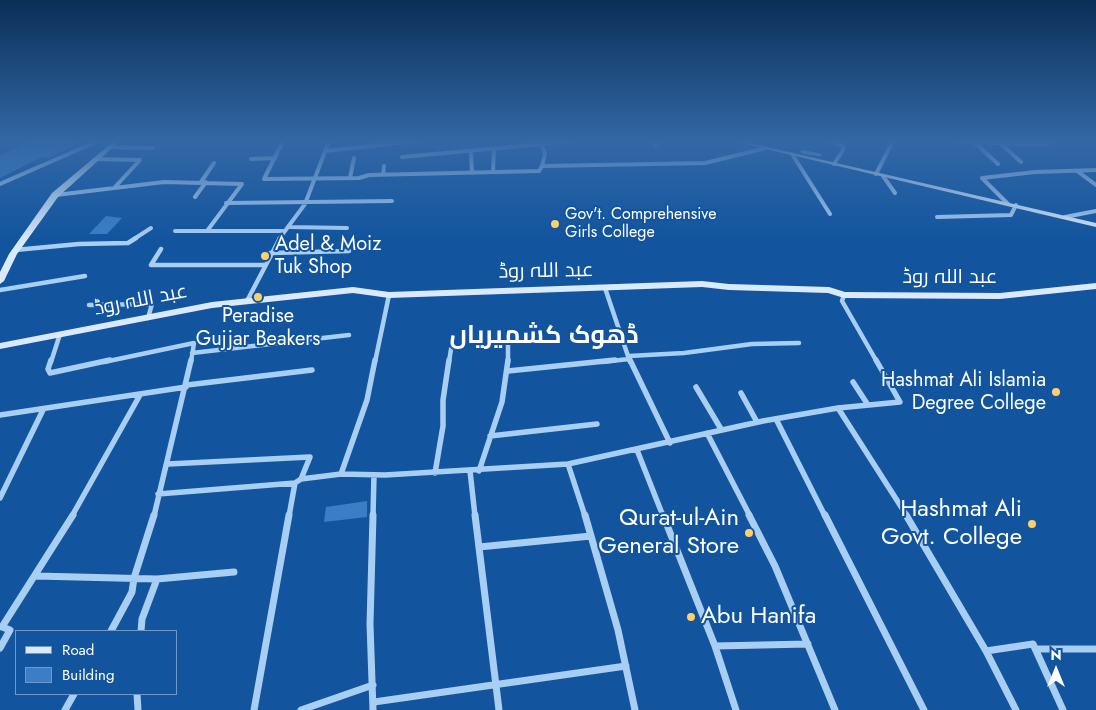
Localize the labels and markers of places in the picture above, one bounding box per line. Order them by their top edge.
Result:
place label: Gov't. Comprehensive Girls College [565,205,716,243]
marker: Gov't. Comprehensive Girls College [549,218,561,230]
place label: Adel & Moiz Tuk Shop [275,233,382,280]
marker: Adel & Moiz Tuk Shop [259,250,271,262]
marker: Peradise Gujjar Beakers [252,291,264,303]
place label: Peradise Gujjar Beakers [196,305,320,352]
place label: Hashmat Ali Islamia Degree College [881,369,1046,416]
marker: Hashmat Ali Islamia Degree College [1050,386,1062,398]
place label: Hashmat Ali Govt. College [881,496,1022,552]
place label: Qurat-ul-Ain General Store [598,505,739,561]
marker: Hashmat Ali Govt. College [1026,518,1038,530]
marker: Qurat-ul-Ain General Store [743,527,755,539]
place label: Abu Hanifa [701,603,816,631]
marker: Abu Hanifa [685,611,697,623]

